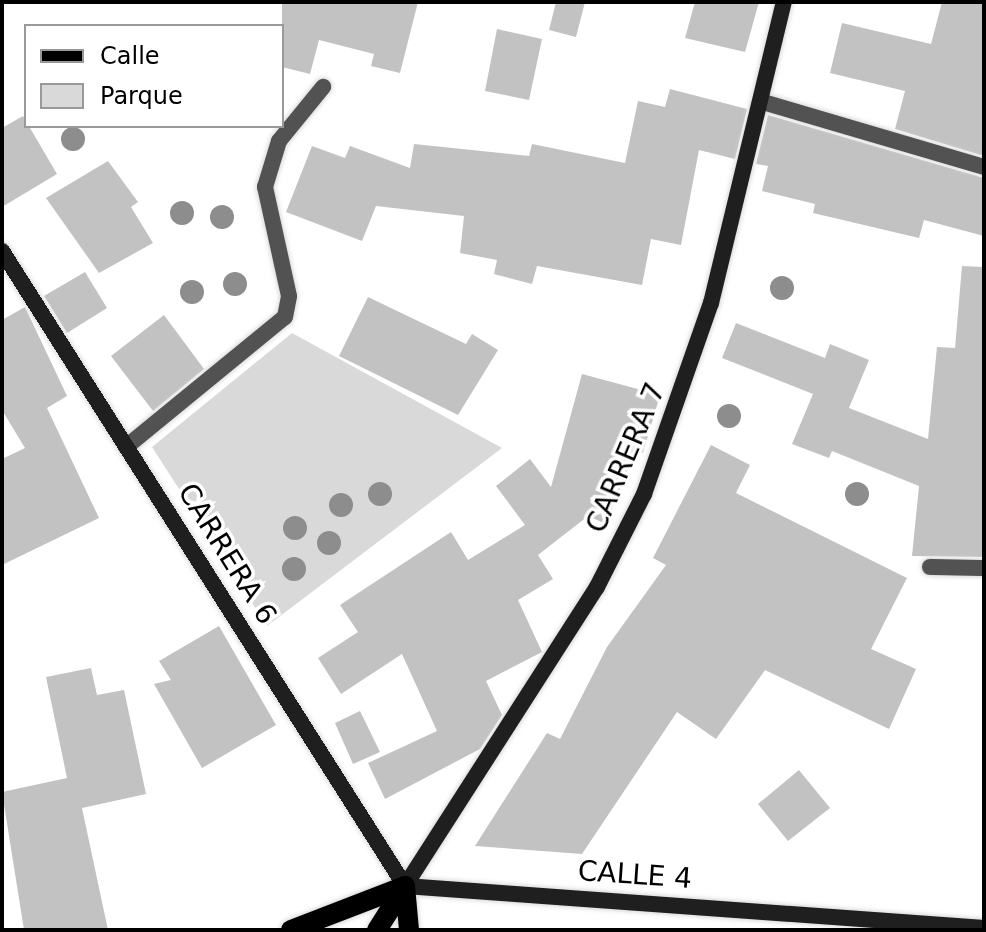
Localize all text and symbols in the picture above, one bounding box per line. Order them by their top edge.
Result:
legend [24,24,284,128]
text: Calle [100,42,160,70]
text: Parque [100,82,183,110]
street label: CARRERA 7 [579,378,673,538]
street label: CARRERA 6 [170,477,284,631]
street label: CALLE 4 [577,854,693,896]

